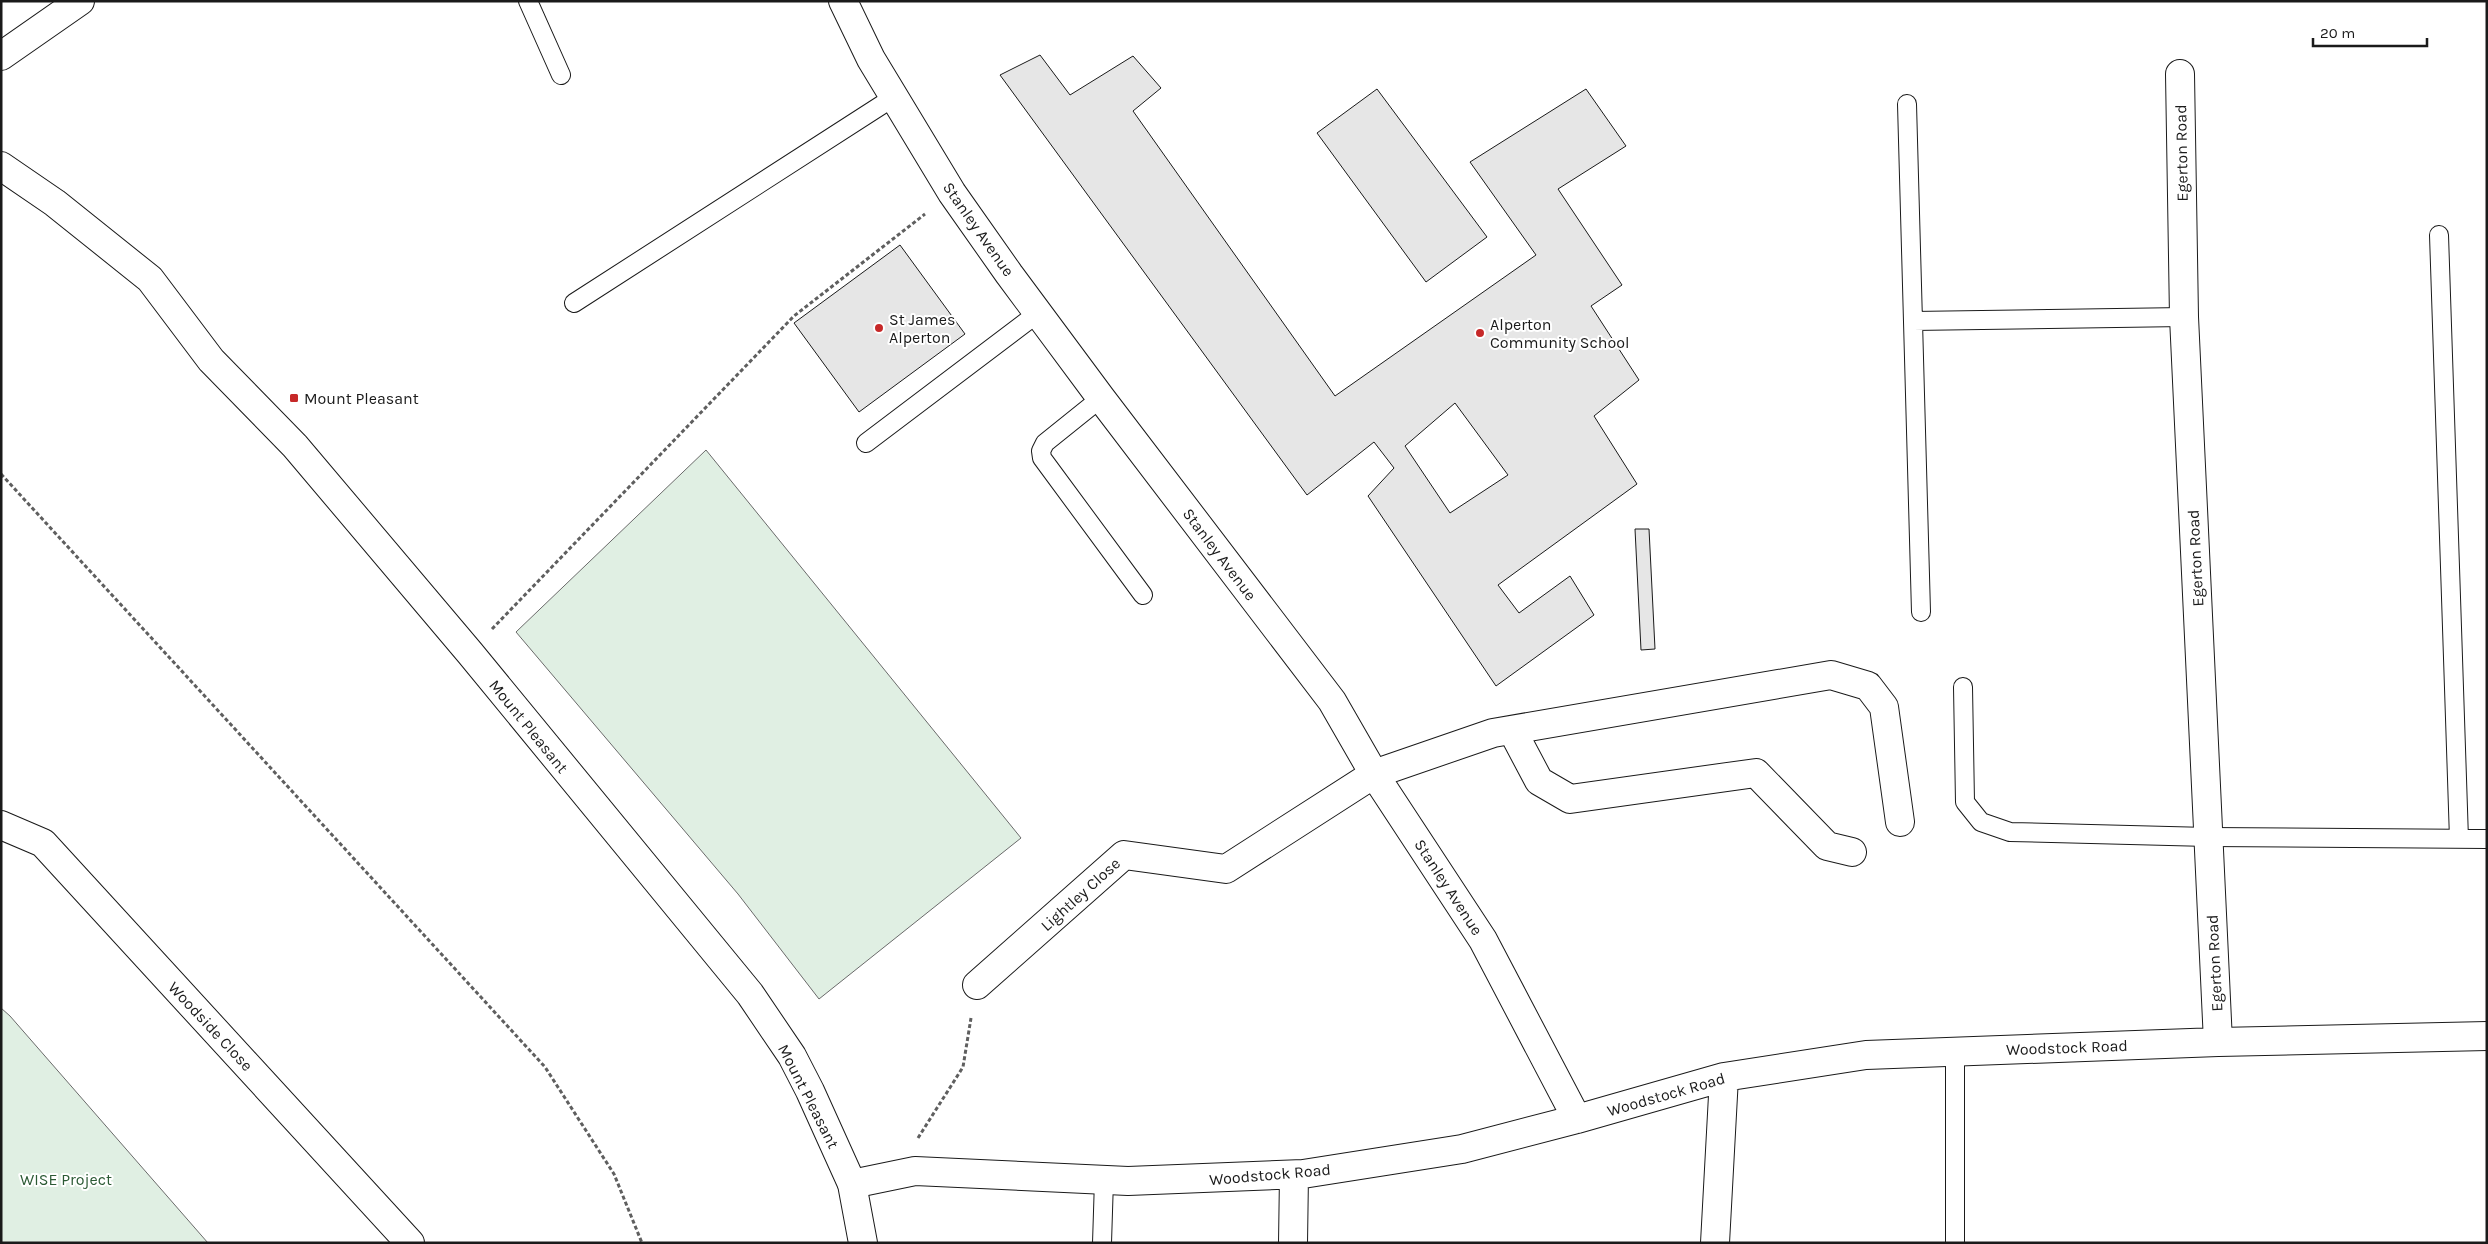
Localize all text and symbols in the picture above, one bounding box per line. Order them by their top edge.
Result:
scale bar [2313,15,2427,47]
text: 20 m [2320,24,2355,42]
street label: Egerton Road [2171,104,2192,202]
street label: Stanley Avenue [939,178,1018,280]
place label: St James Alperton [889,310,955,347]
place label: Alperton Community School [1490,315,1629,352]
marker: St James Alperton [873,322,885,334]
marker: Alperton Community School [1474,327,1486,339]
place label: Mount Pleasant [304,389,419,408]
marker: Mount Pleasant [288,392,300,404]
street label: Stanley Avenue [1179,504,1261,604]
street label: Egerton Road [2183,509,2208,607]
street label: Mount Pleasant [485,676,572,777]
street label: Stanley Avenue [1410,836,1487,939]
street label: Lightley Close [1037,854,1124,935]
street label: Egerton Road [2202,914,2227,1012]
street label: Woodside Close [164,978,257,1075]
street label: Woodstock Road [2006,1036,2128,1059]
street label: Mount Pleasant [774,1041,843,1152]
street label: Woodstock Road [1605,1069,1727,1120]
street label: Woodstock Road [1209,1160,1332,1189]
park label: WISE Project [20,1170,112,1189]

